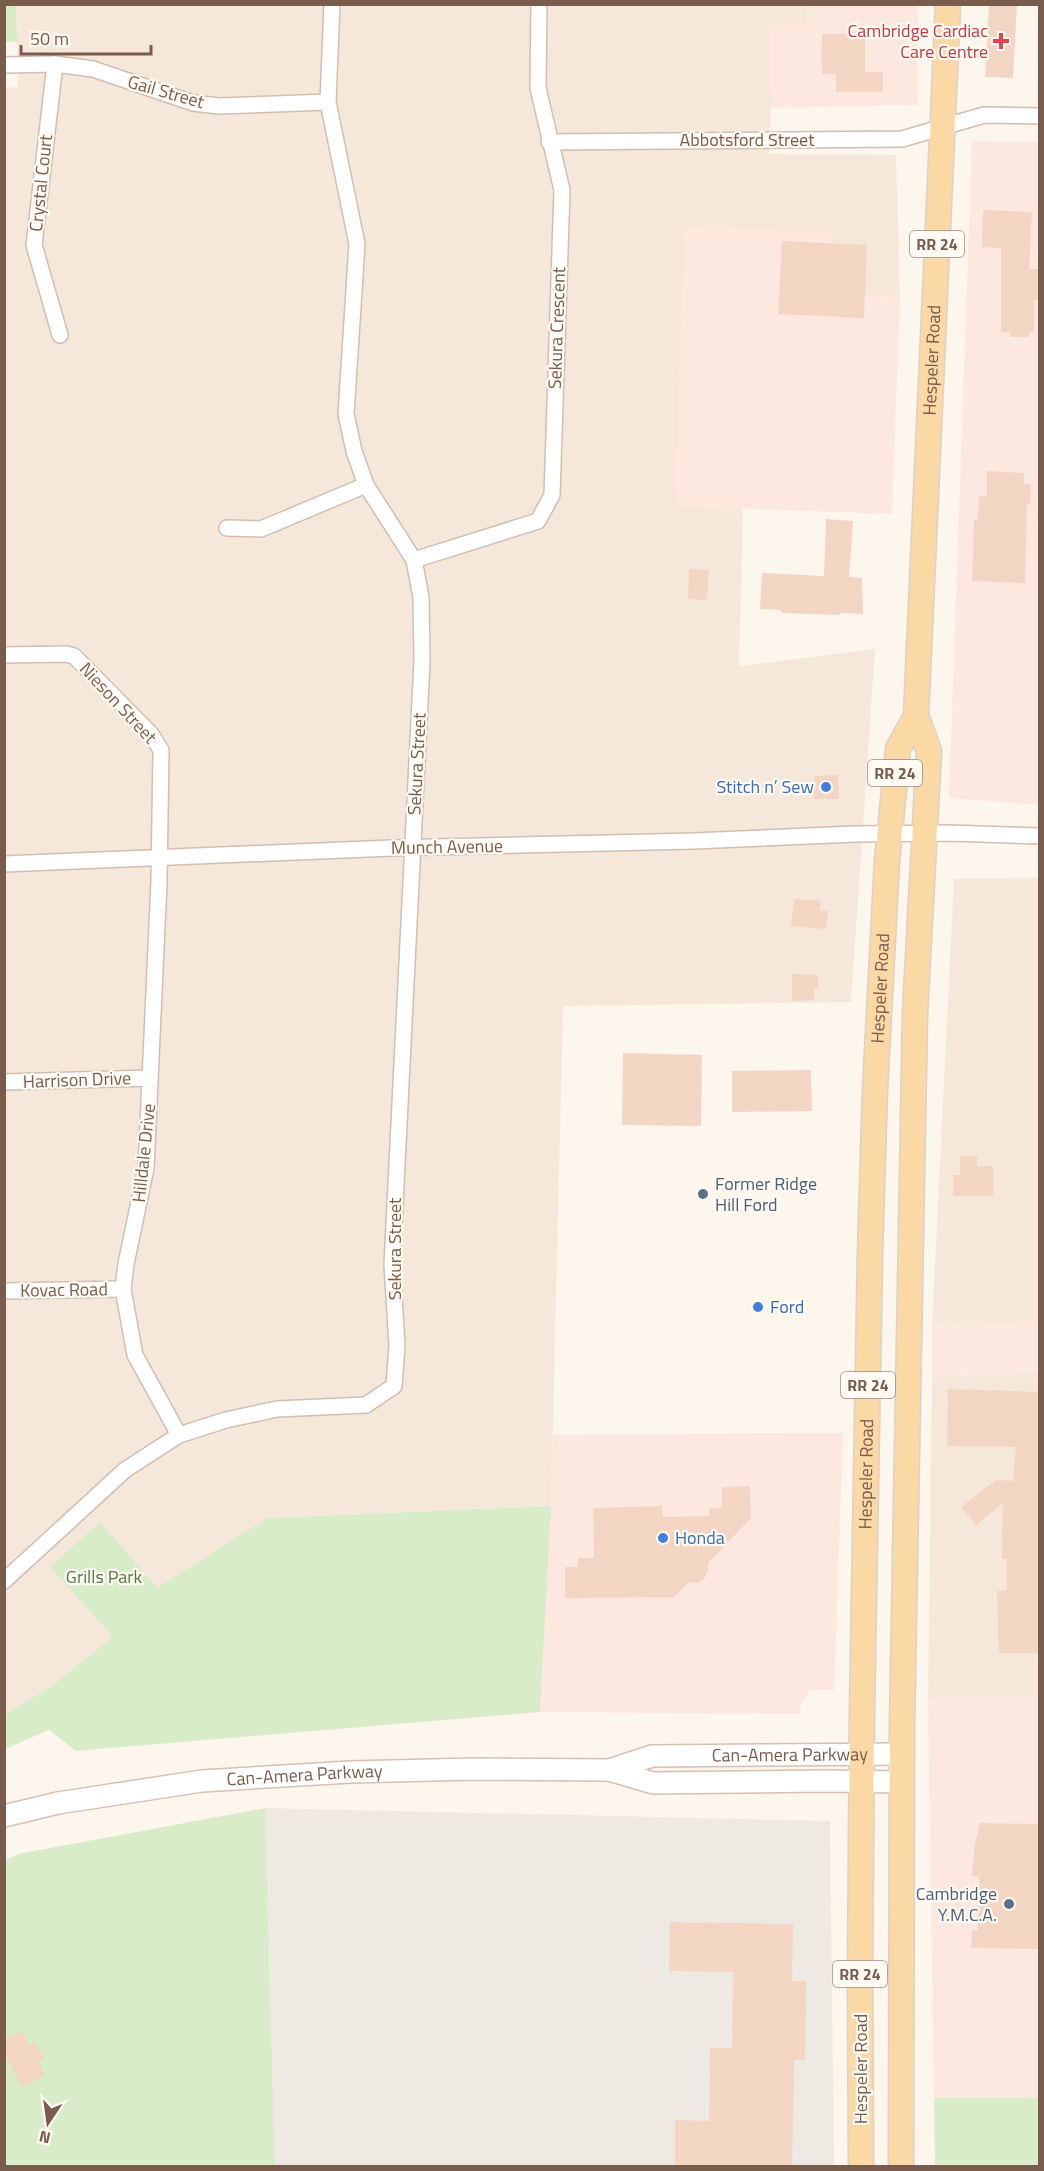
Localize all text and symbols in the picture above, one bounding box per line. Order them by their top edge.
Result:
place label: Cambridge Cardiac Care Centre [848,17,988,65]
scale bar [21,18,152,56]
text: 50 m [30,25,69,52]
marker: Cambridge Cardiac Care Centre [992,32,1010,50]
street label: Gail Street [125,68,208,116]
street label: Abbotsford Street [680,126,815,153]
street label: Crystal Court [22,132,59,233]
road number: RR 24 [910,231,964,257]
street label: Sekura Crescent [541,266,572,390]
street label: Hespeler Road [916,304,947,416]
street label: Nieson Street [73,656,164,750]
street label: Sekura Street [400,711,433,816]
road number: RR 24 [868,760,922,786]
place label: Stitch n’ Sew [717,773,814,800]
marker: Stitch n’ Sew [819,780,833,794]
street label: Munch Avenue [391,832,503,861]
street label: Hespeler Road [863,932,896,1044]
street label: Harrison Drive [22,1064,132,1095]
street label: Hilldale Drive [125,1102,162,1204]
place label: Former Ridge Hill Ford [715,1170,817,1218]
marker: Former Ridge Hill Ford [696,1187,710,1201]
street label: Sekura Street [381,1197,408,1300]
street label: Kovac Road [20,1275,108,1304]
place label: Ford [770,1293,804,1320]
marker: Ford [751,1300,765,1314]
road number: RR 24 [841,1372,895,1398]
street label: Hespeler Road [851,1419,880,1530]
place label: Honda [675,1524,725,1551]
marker: Honda [656,1531,670,1545]
park label: Grills Park [66,1563,143,1590]
street label: Can-Amera Parkway [712,1740,868,1769]
street label: Can-Amera Parkway [226,1757,383,1792]
place label: Cambridge Y.M.C.A. [916,1880,997,1928]
marker: Cambridge Y.M.C.A. [1002,1897,1016,1911]
road number: RR 24 [833,1961,887,1987]
street label: Hespeler Road [847,2014,874,2124]
north arrow [18,2093,78,2153]
text: N [37,2125,53,2151]

